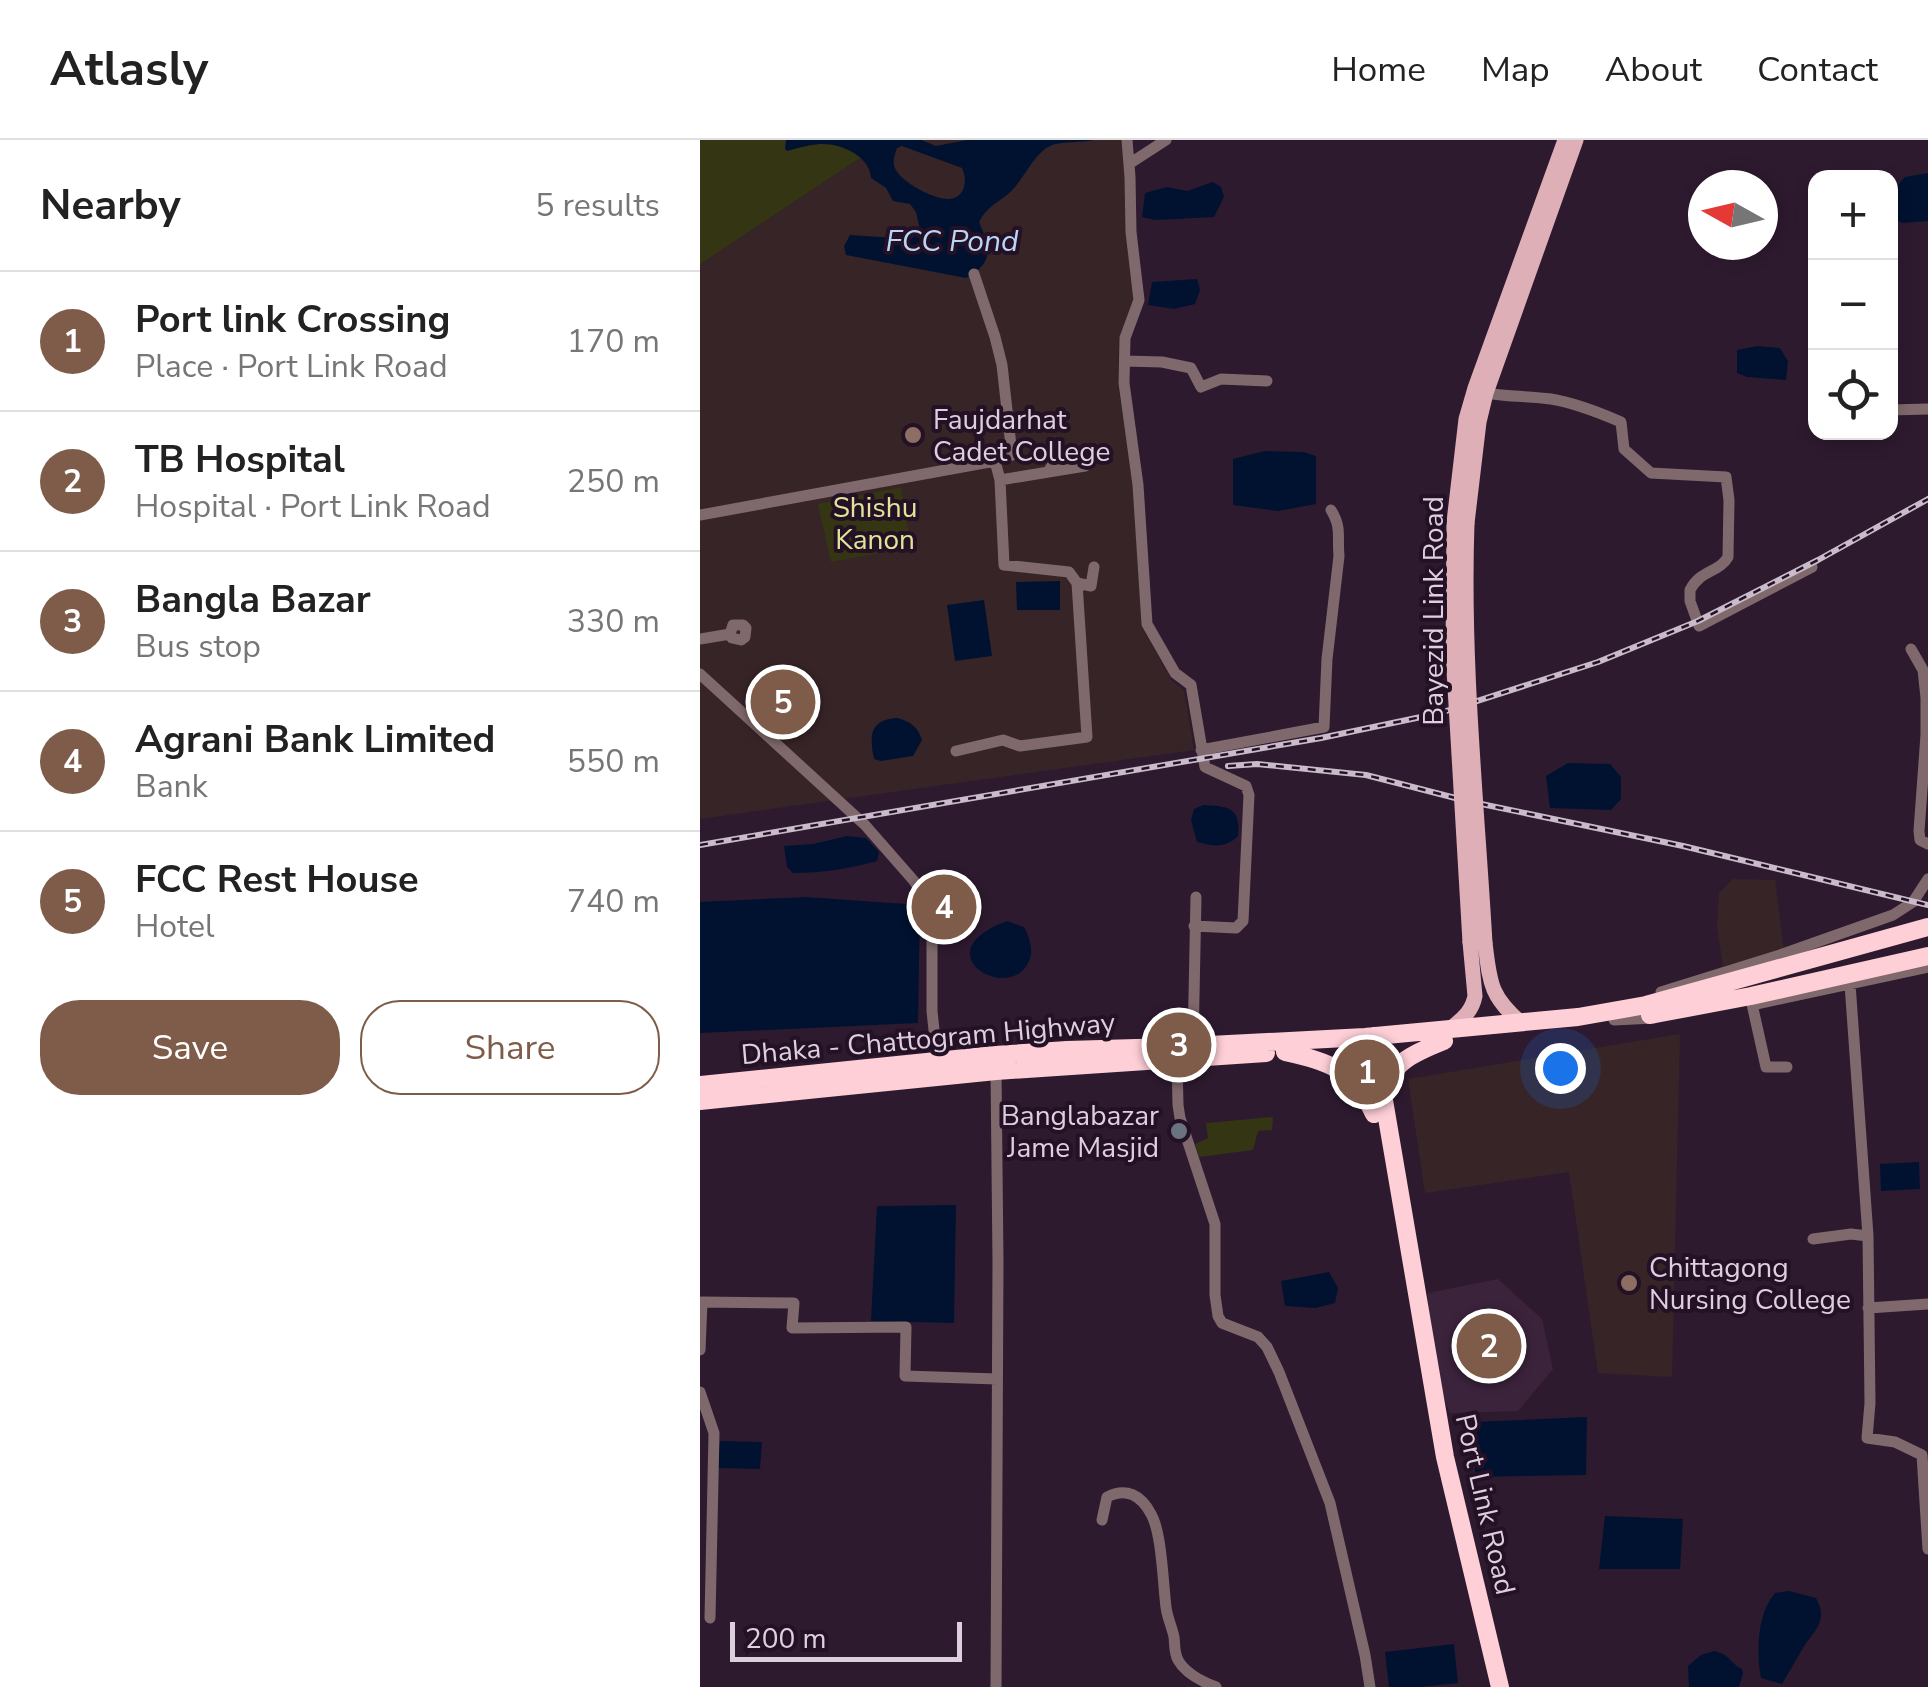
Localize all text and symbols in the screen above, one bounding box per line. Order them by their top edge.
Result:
text: Atlasly [50,36,208,102]
text: Home [1331,46,1426,93]
text: Map [1481,46,1550,93]
text: About [1605,46,1702,93]
text: Contact [1757,46,1878,93]
north arrow [1688,170,1778,260]
map controls [1808,170,1898,440]
button: + [1808,170,1898,260]
text: Nearby [40,177,181,234]
text: 5 results [535,184,660,227]
water label: FCC Pond [886,221,1019,262]
button: − [1808,260,1898,350]
text: Port link Crossing [135,294,450,345]
text: 1 [63,320,82,363]
text: 170 m [567,320,660,363]
text: Place · Port Link Road [135,345,448,388]
button: locate [1808,350,1898,440]
place label: Faujdarhat Cadet College [933,401,1111,471]
marker: Faujdarhat Cadet College [902,424,924,446]
text: TB Hospital [135,434,345,485]
text: 2 [63,460,82,503]
text: 250 m [567,460,660,503]
text: Hospital · Port Link Road [135,485,491,528]
park label: Shishu Kanon [833,489,917,559]
street label: Bayezid Link Road [1415,496,1453,726]
text: Bangla Bazar [135,574,371,625]
text: 3 [63,600,82,643]
text: 330 m [567,600,660,643]
text: Bus stop [135,625,261,668]
pin: 5 [751,664,816,740]
text: Agrani Bank Limited [135,714,495,765]
text: 4 [63,740,82,783]
text: 550 m [567,740,660,783]
text: Bank [135,765,208,808]
text: FCC Rest House [135,854,419,905]
pin: 4 [912,870,976,944]
text: 5 [63,880,82,923]
text: 740 m [567,880,660,923]
text: Hotel [135,905,215,948]
button: Save [40,1000,340,1095]
button: Share [360,1000,660,1095]
street label: Dhaka - Chattogram Highway [739,1004,1117,1074]
pin: 3 [1146,1008,1212,1082]
pin: 1 [1334,1034,1400,1110]
your location [1535,1043,1586,1094]
place label: Banglabazar Jame Masjid [1001,1097,1159,1167]
marker: Banglabazar Jame Masjid [1168,1120,1190,1142]
place label: Chittagong Nursing College [1649,1249,1851,1319]
marker: Chittagong Nursing College [1618,1272,1640,1294]
pin: 2 [1456,1308,1522,1384]
street label: Port Link Road [1446,1410,1524,1598]
scale bar [730,1617,962,1662]
text: 200 m [745,1620,827,1658]

